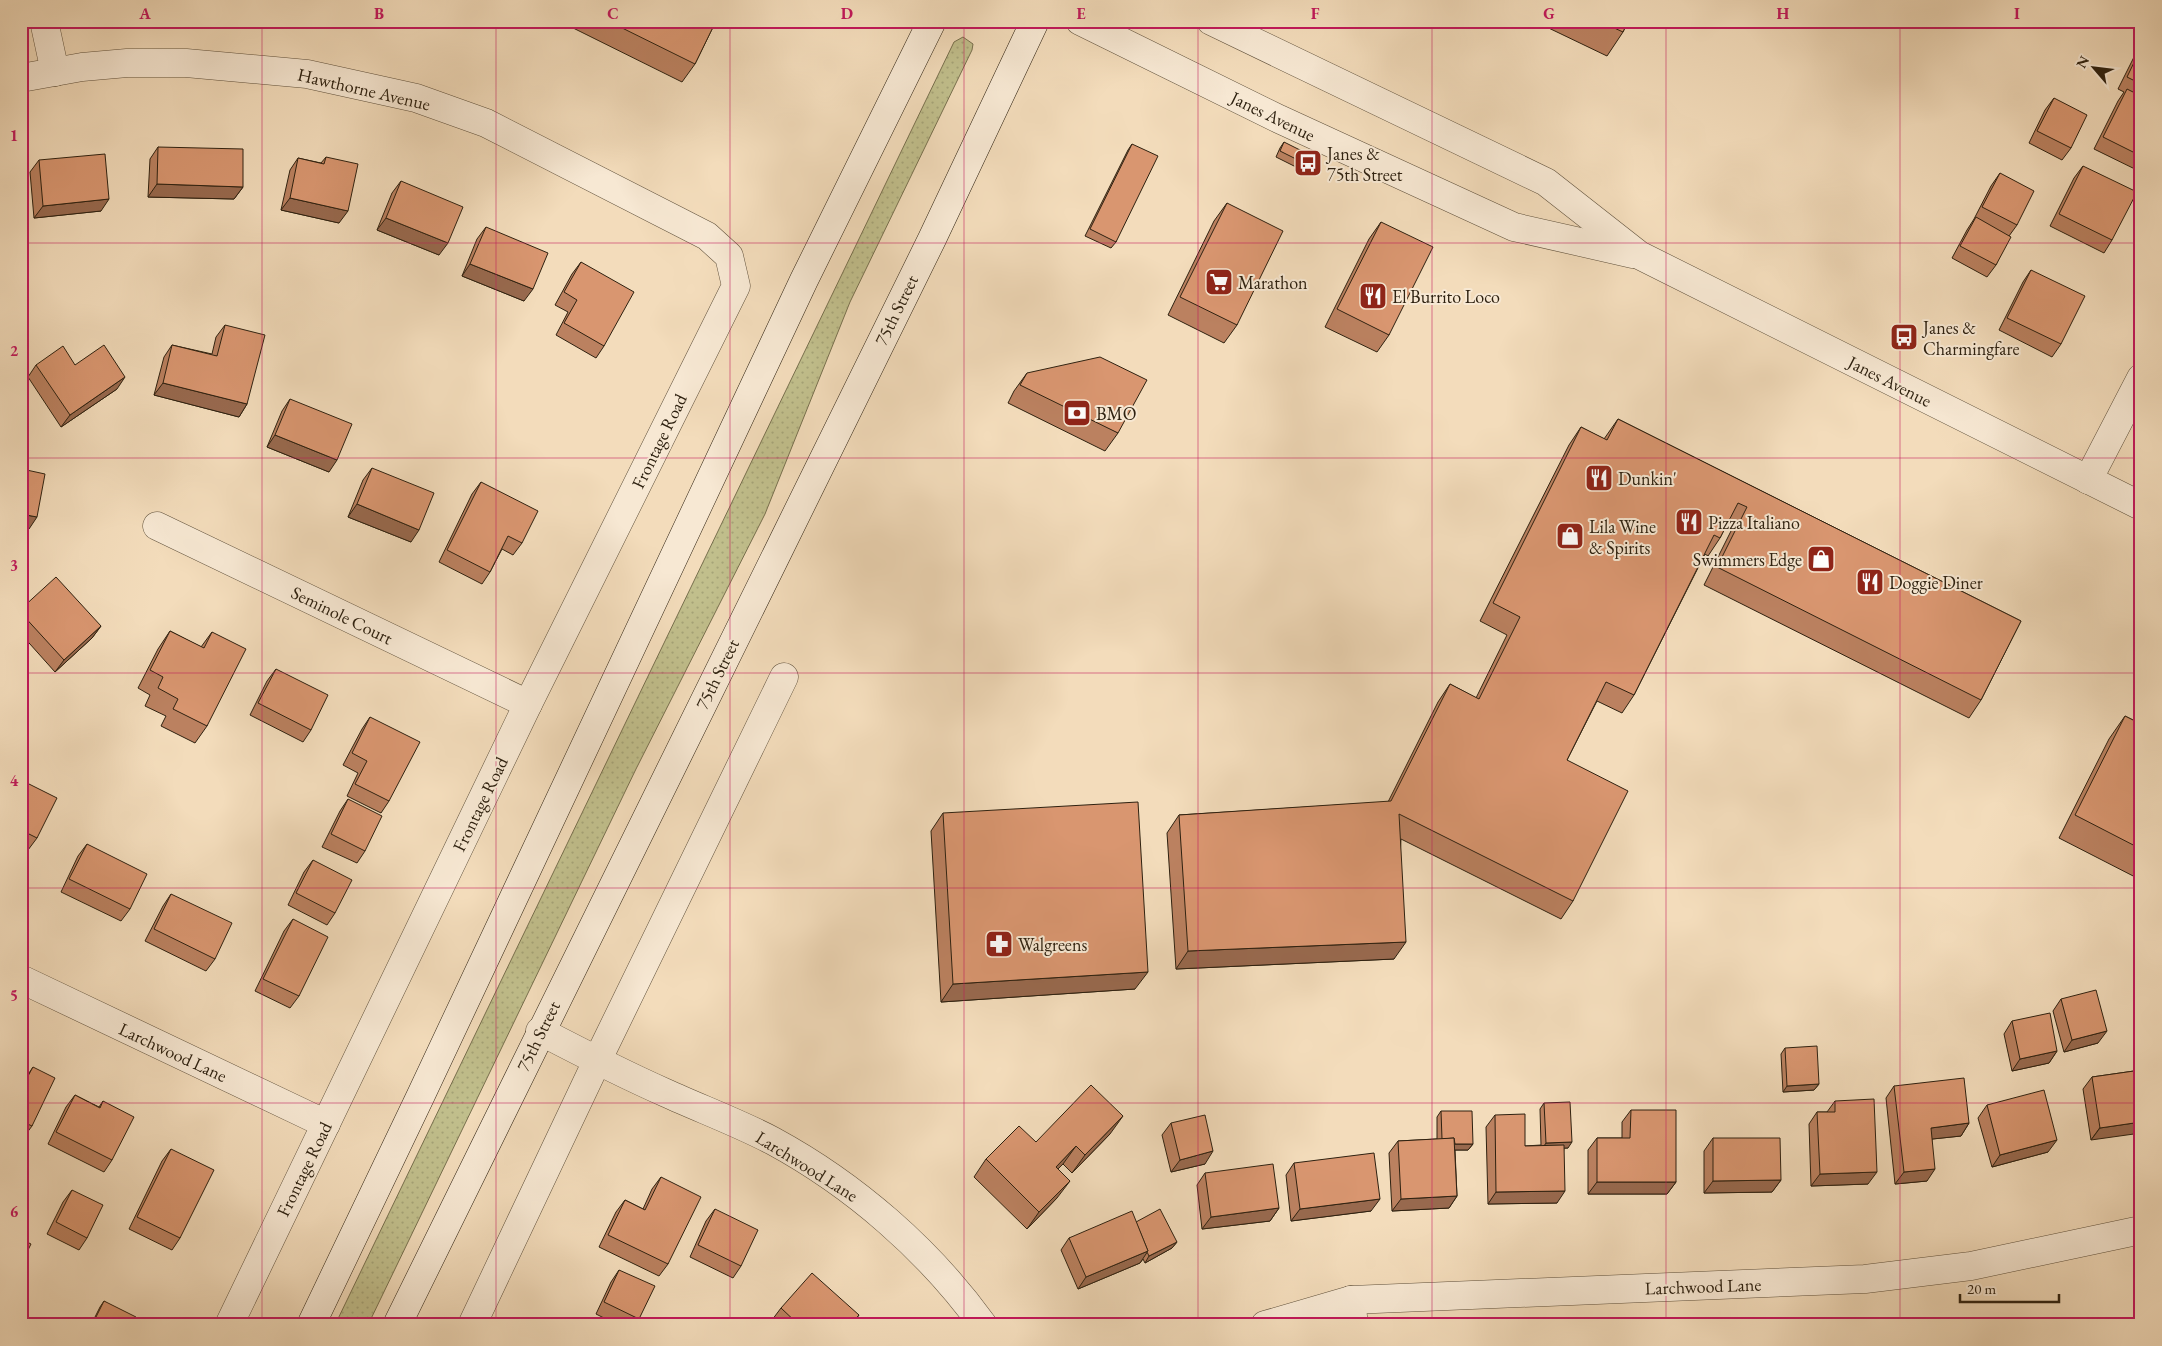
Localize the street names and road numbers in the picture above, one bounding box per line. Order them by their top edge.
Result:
street label: Hawthorne Avenue [295,63,433,115]
street label: Janes Avenue [1225,85,1319,146]
street label: 75th Street [869,271,923,349]
street label: Janes Avenue [1842,349,1936,412]
street label: Frontage Road [626,389,692,492]
street label: Seminole Court [288,581,397,650]
street label: 75th Street [690,635,744,713]
street label: Frontage Road [447,752,513,855]
street label: 75th Street [511,997,565,1075]
street label: Larchwood Lane [115,1017,231,1087]
street label: Frontage Road [271,1117,337,1220]
street label: Larchwood Lane [752,1125,862,1207]
street label: Larchwood Lane [1644,1272,1762,1300]

